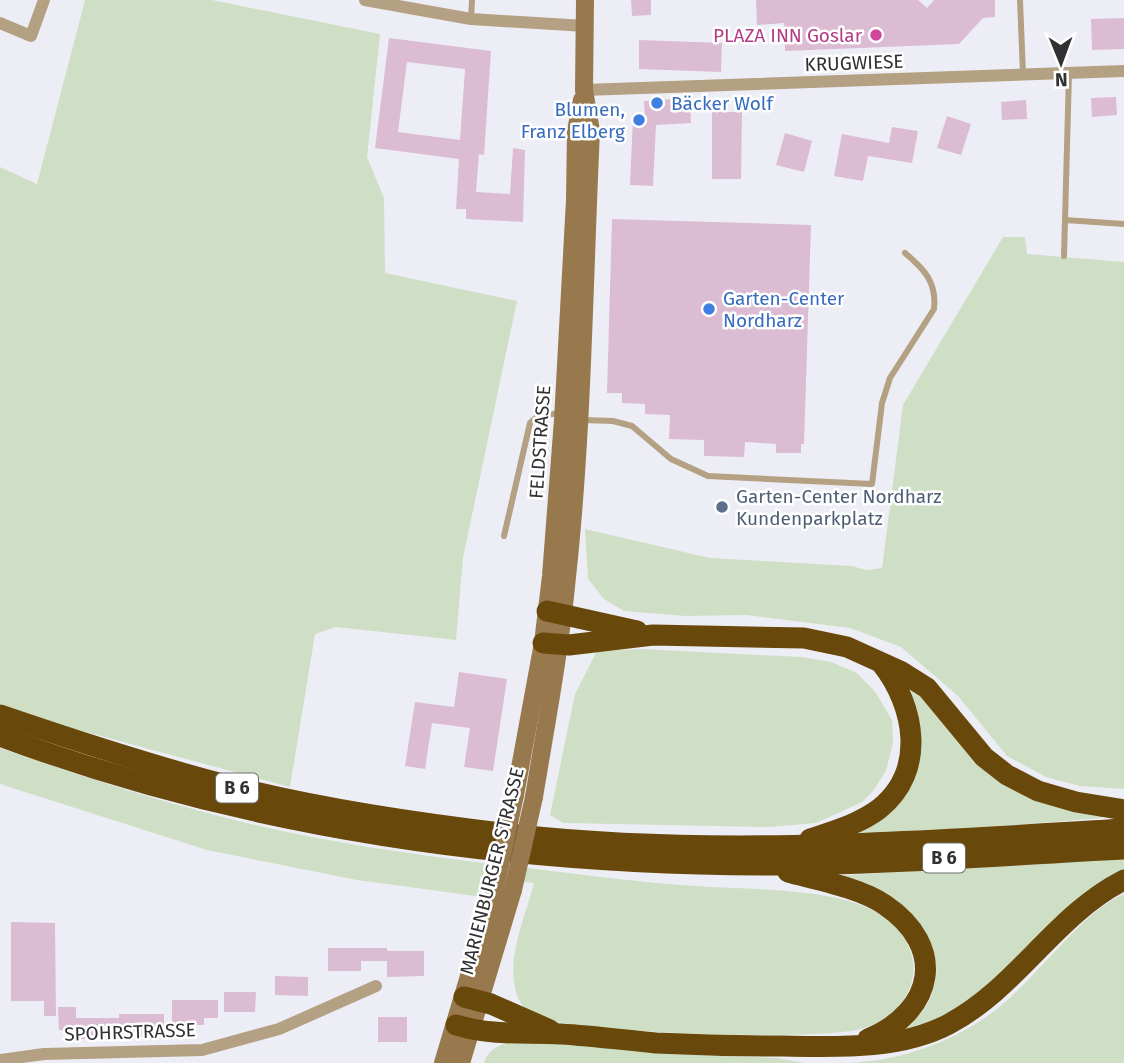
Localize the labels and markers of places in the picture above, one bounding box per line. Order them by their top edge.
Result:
place label: PLAZA INN Goslar [713,24,863,47]
marker: PLAZA INN Goslar [868,27,884,43]
place label: Bäcker Wolf [671,92,774,115]
marker: Bäcker Wolf [649,95,665,111]
place label: Blumen, Franz Elberg [521,98,625,143]
marker: Blumen, Franz Elberg [631,112,647,128]
place label: Garten-Center Nordharz [723,287,845,332]
marker: Garten-Center Nordharz [701,301,717,317]
place label: Garten-Center Nordharz Kundenparkplatz [736,485,942,530]
marker: Garten-Center Nordharz Kundenparkplatz [714,499,730,515]

